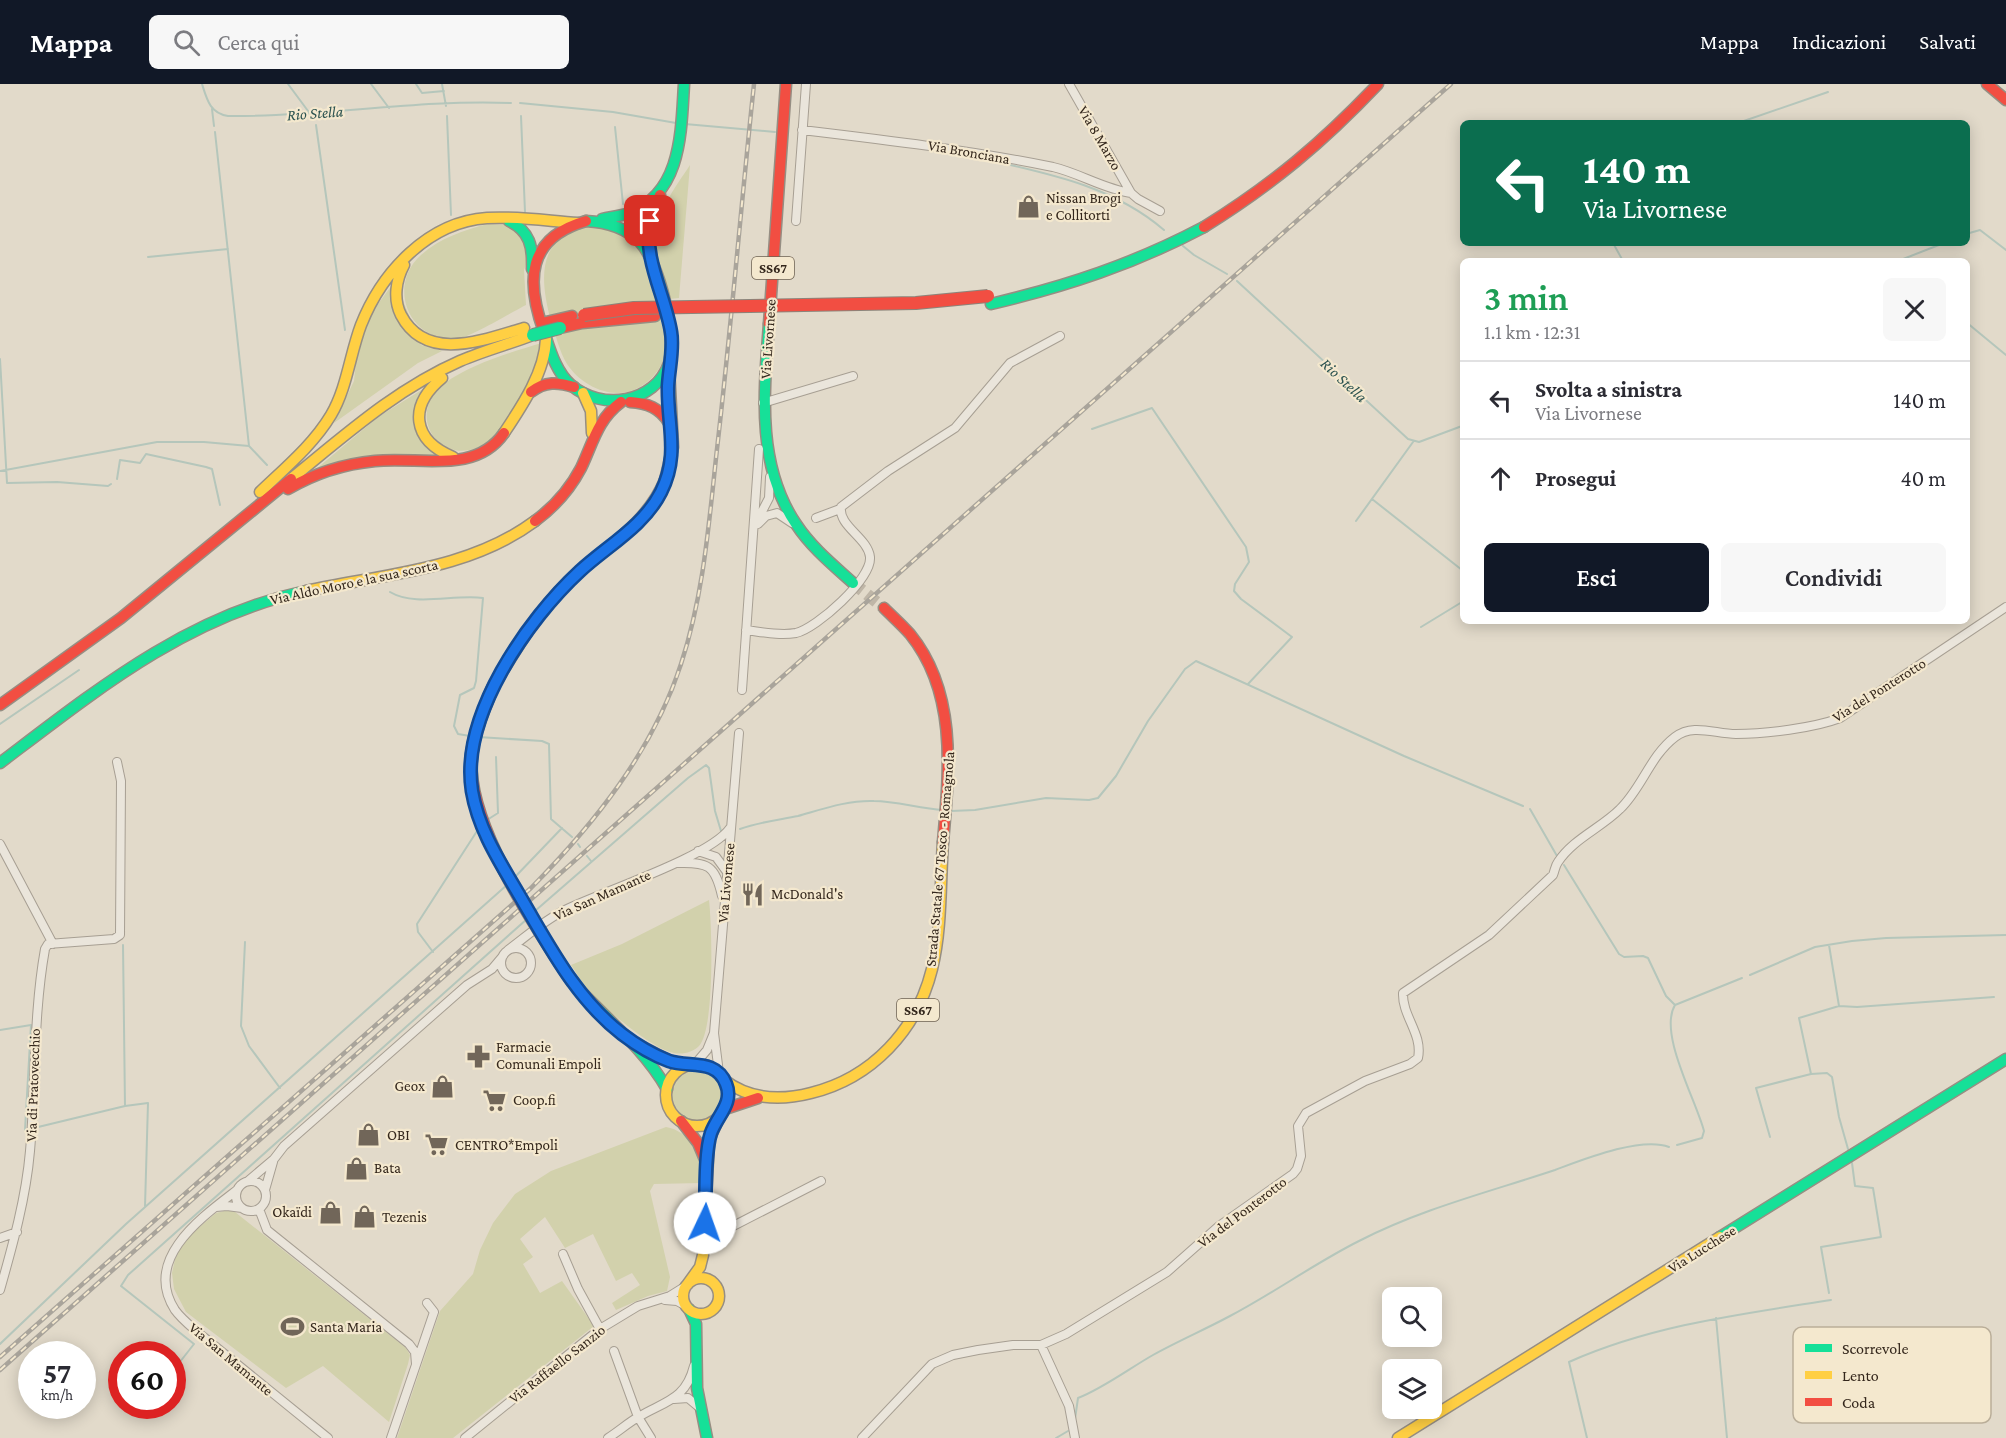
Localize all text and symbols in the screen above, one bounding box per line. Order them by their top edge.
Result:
search box [149,15,569,69]
icon: search [170,26,203,59]
text: Mappa [30,27,113,58]
text: Cerca qui [218,30,300,55]
text: Mappa [1700,30,1759,54]
text: Indicazioni [1792,30,1886,54]
text: Salvati [1919,30,1976,54]
water label: Rio Stella [286,103,344,123]
street label: Via 8 Marzo [1075,103,1125,173]
street label: Via Bronciana [927,137,1011,167]
icon: left [1484,144,1562,222]
text: 140 m [1583,145,1691,192]
place label: Nissan Brogi e Collitorti [1046,190,1121,223]
shop icon: Nissan Brogi e Collitorti [1015,194,1041,220]
text: Via Livornese [1583,194,1727,224]
pin [624,195,675,246]
icon: arrive [633,204,666,237]
road number: SS67 [752,257,794,279]
text: 3 min [1484,278,1568,318]
button: close [1883,278,1946,341]
street label: Via Livornese [757,298,779,380]
text: 1.1 km · 12:31 [1484,321,1580,343]
water label: Rio Stella [1318,355,1371,406]
text: Svolta a sinistra [1535,377,1682,402]
icon: left [1484,384,1517,417]
text: 140 m [1893,388,1946,413]
text: Via Livornese [1535,402,1642,424]
icon: ahead [1484,462,1517,495]
text: Prosegui [1535,466,1616,491]
text: 40 m [1901,466,1946,491]
button: Esci [1484,543,1709,612]
button: Condividi [1721,543,1946,612]
street label: Via Aldo Moro e la sua scorta [269,556,439,608]
street label: Via del Ponterotto [1829,655,1929,725]
street label: Strada Statale 67 Tosco - Romagnola [923,751,958,967]
street label: Via Livornese [715,842,737,924]
street label: Via San Mamante [551,866,653,924]
restaurant icon: McDonald's [740,881,766,907]
place label: McDonald's [771,886,843,902]
road number: SS67 [897,999,939,1021]
street label: Via di Pratovecchio [23,1028,43,1142]
place label: Farmacie Comunali Empoli [496,1039,601,1073]
pharmacy icon: Farmacie Comunali Empoli [465,1043,491,1069]
shop icon: Geox [430,1073,456,1099]
place label: Geox [395,1078,425,1094]
supermarket icon: Coop.fi [482,1087,508,1113]
place label: Coop.fi [513,1092,556,1109]
shop icon: OBI [356,1122,382,1148]
place label: OBI [387,1127,410,1143]
supermarket icon: CENTRO*Empoli [424,1132,450,1158]
place label: CENTRO*Empoli [455,1137,558,1154]
shop icon: Bata [343,1155,369,1181]
place label: Bata [374,1160,401,1176]
street label: Via del Ponterotto [1194,1173,1290,1251]
position arrow [673,1191,737,1255]
shop icon: Okaïdi [317,1199,343,1225]
place label: Okaïdi [272,1204,312,1220]
shop icon: Tezenis [351,1204,377,1230]
place label: Tezenis [382,1209,427,1225]
street label: Via Lucchese [1665,1222,1739,1276]
map controls [1382,1287,1442,1419]
button: search [1382,1287,1442,1347]
sports icon: Santa Maria [279,1314,305,1340]
street label: Via San Mamante [186,1319,277,1399]
place label: Santa Maria [310,1319,382,1335]
street label: Via Raffaello Sanzio [506,1322,608,1406]
legend [1793,1327,1991,1423]
text: Scorrevole [1842,1340,1908,1357]
speed limit sign: 60 [108,1341,186,1419]
text: 57 [43,1356,71,1389]
button: layers [1382,1359,1442,1419]
text: Lento [1842,1367,1879,1384]
text: km/h [41,1387,73,1403]
text: Coda [1842,1394,1876,1411]

